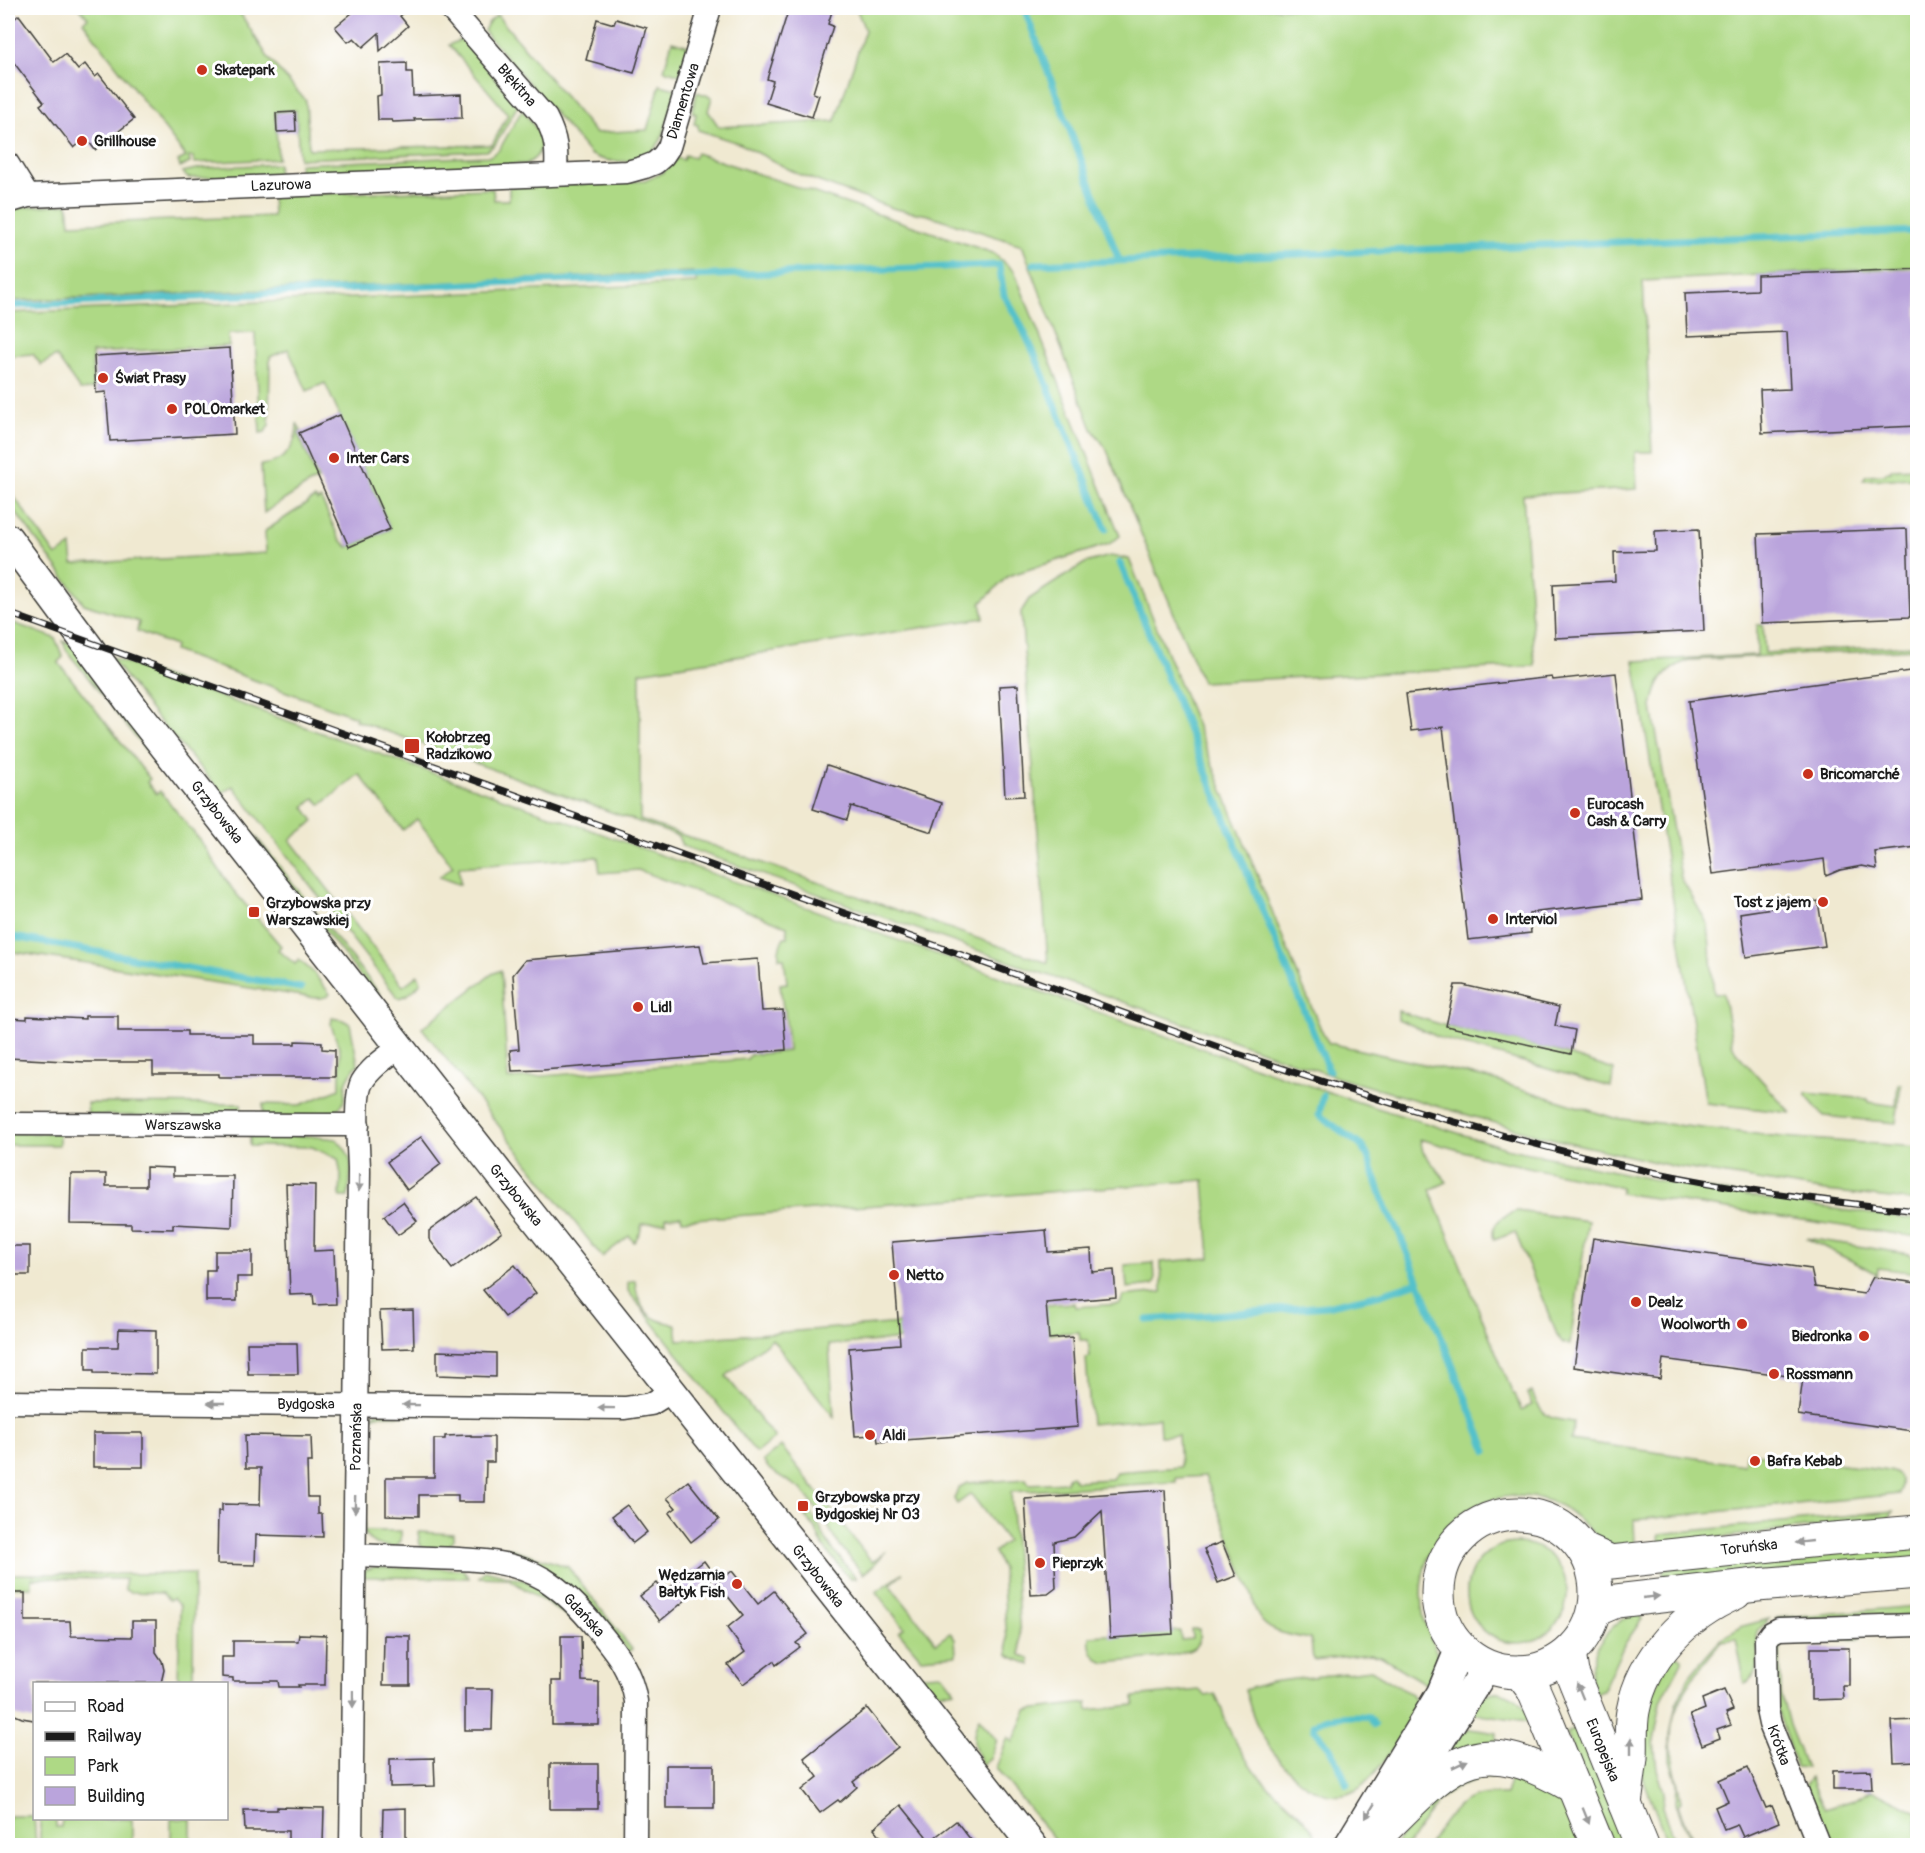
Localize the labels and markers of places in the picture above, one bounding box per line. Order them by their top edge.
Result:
place label: Skatepark [214,61,275,80]
marker: Skatepark [195,63,209,77]
place label: Grillhouse [94,132,156,151]
marker: Grillhouse [75,134,89,148]
place label: Świat Prasy [115,369,187,388]
marker: Świat Prasy [96,371,110,385]
place label: POLOmarket [184,400,266,419]
marker: POLOmarket [165,402,179,416]
place label: Inter Cars [346,449,409,468]
marker: Inter Cars [327,451,341,465]
place label: Kołobrzeg Radzikowo [426,728,492,764]
marker: Kołobrzeg Radzikowo [403,737,421,755]
place label: Bricomarché [1820,765,1900,784]
marker: Bricomarché [1801,767,1815,781]
place label: Eurocash Cash & Carry [1587,795,1667,831]
marker: Eurocash Cash & Carry [1568,806,1582,820]
place label: Tost z jajem [1733,893,1811,912]
place label: Grzybowska przy Warszawskiej [266,894,371,930]
marker: Tost z jajem [1816,895,1830,909]
marker: Grzybowska przy Warszawskiej [247,905,261,919]
place label: Interviol [1505,910,1557,929]
marker: Interviol [1486,912,1500,926]
place label: Lidl [650,998,672,1017]
marker: Lidl [631,1000,645,1014]
place label: Netto [906,1266,944,1285]
marker: Netto [887,1268,901,1282]
place label: Dealz [1648,1293,1683,1312]
marker: Dealz [1629,1295,1643,1309]
place label: Woolworth [1661,1315,1730,1334]
marker: Woolworth [1735,1317,1749,1331]
place label: Biedronka [1791,1327,1852,1346]
marker: Biedronka [1857,1329,1871,1343]
place label: Rossmann [1786,1365,1853,1384]
marker: Rossmann [1767,1367,1781,1381]
place label: Aldi [882,1426,906,1445]
marker: Aldi [863,1428,877,1442]
place label: Bafra Kebab [1767,1452,1842,1471]
marker: Bafra Kebab [1748,1454,1762,1468]
place label: Grzybowska przy Bydgoskiej Nr 03 [815,1488,920,1524]
marker: Grzybowska przy Bydgoskiej Nr 03 [796,1499,810,1513]
place label: Pieprzyk [1052,1554,1104,1573]
marker: Pieprzyk [1033,1556,1047,1570]
place label: Wędzarnia Bałtyk Fish [658,1566,725,1602]
marker: Wędzarnia Bałtyk Fish [730,1577,744,1591]

